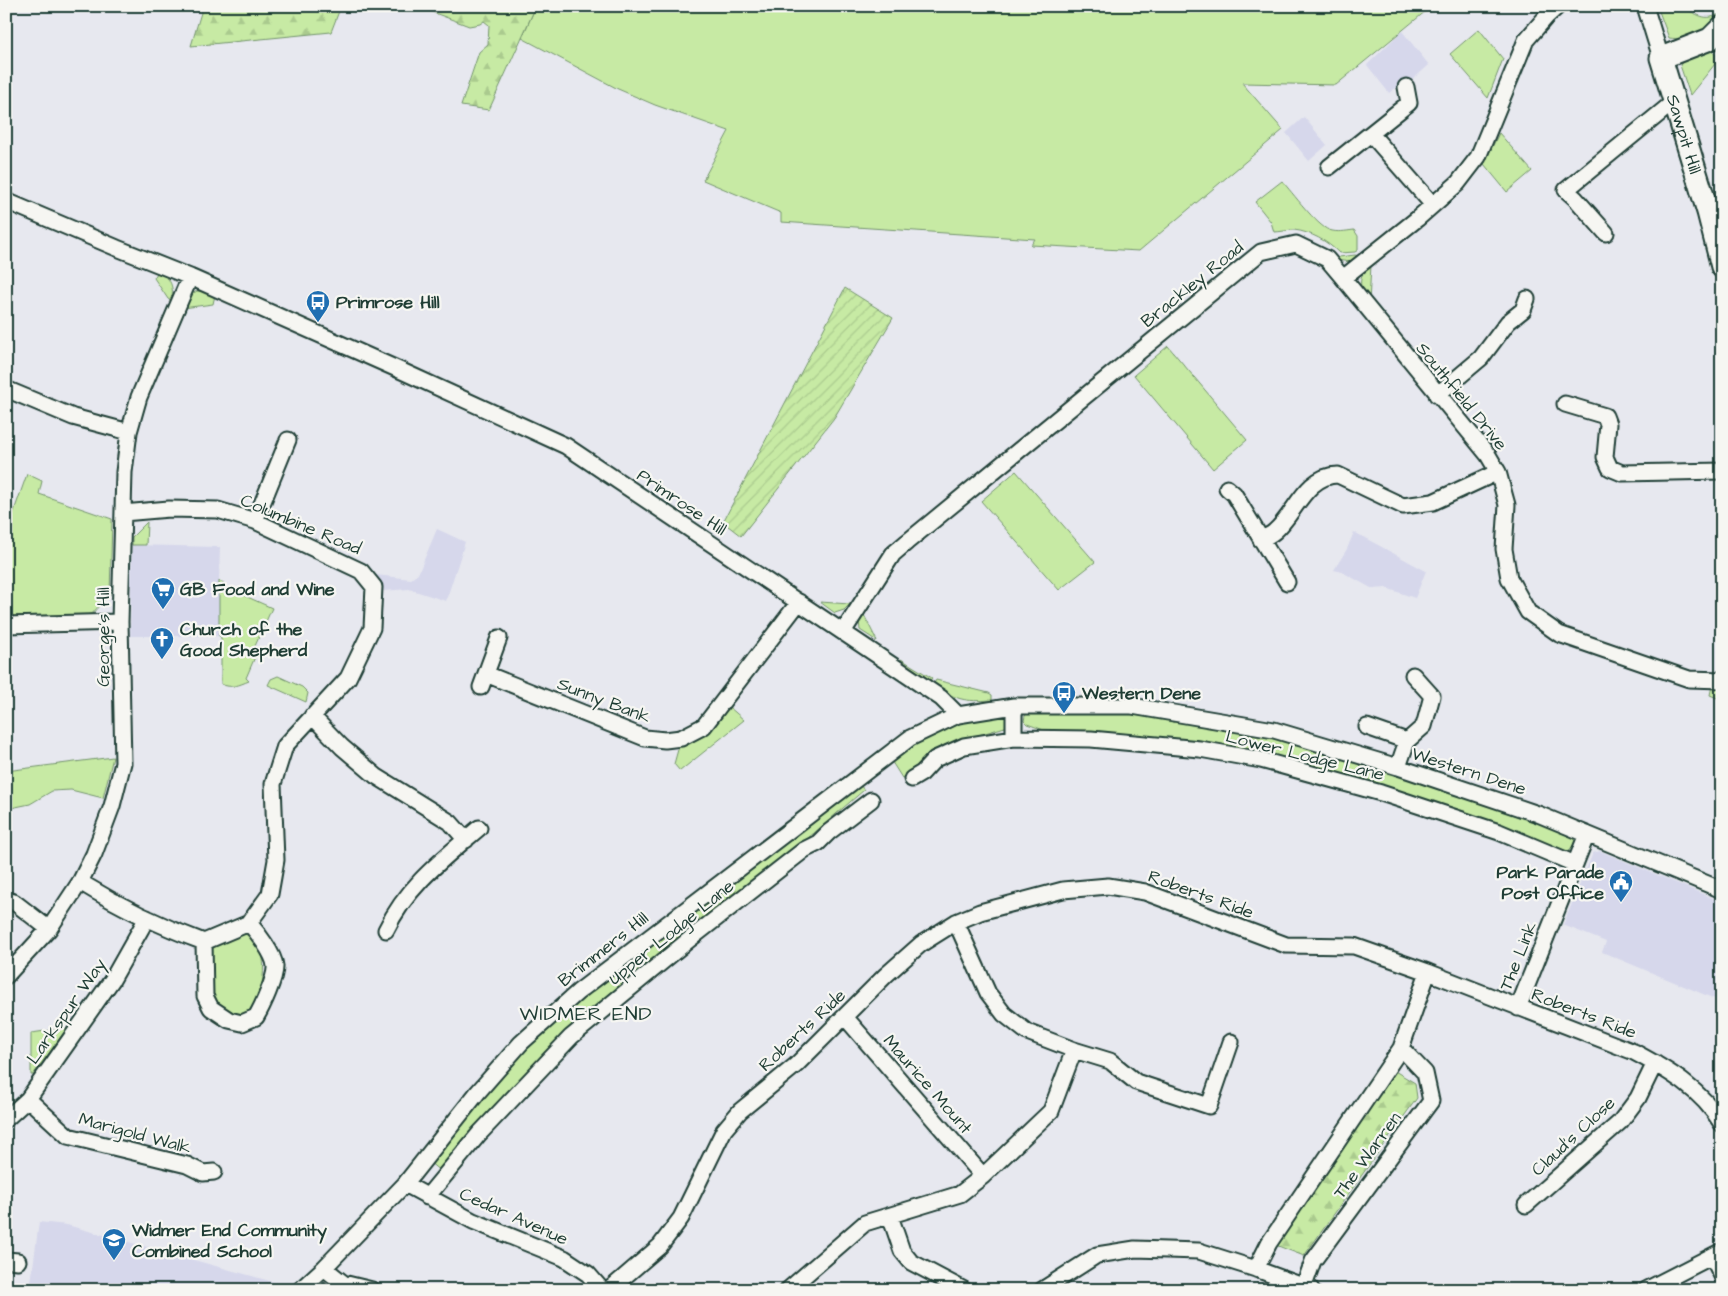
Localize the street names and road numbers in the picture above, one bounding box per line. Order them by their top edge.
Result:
street label: Sawpit Hill [1660,91,1708,177]
street label: Brackley Road [1136,235,1250,334]
street label: Southfield Drive [1410,337,1513,456]
street label: Primrose Hill [632,463,732,542]
street label: Columbine Road [237,488,365,561]
street label: George's Hill [91,587,117,687]
street label: Sunny Bank [553,671,654,731]
street label: Lower Lodge Lane [1223,724,1387,788]
street label: Western Dene [1408,741,1530,802]
street label: Roberts Ride [1145,864,1257,925]
street label: Upper Lodge Lane [603,874,740,992]
street label: Brimmers Hill [553,906,654,993]
street label: The Link [1493,918,1544,994]
street label: Larkspur Way [21,953,113,1070]
street label: Roberts Ride [1528,982,1640,1045]
street label: Roberts Ride [753,983,852,1077]
street label: Maurice Mount [877,1029,978,1140]
street label: Claud's Close [1526,1091,1621,1182]
street label: Marigold Walk [76,1106,194,1161]
street label: The Warren [1327,1107,1407,1204]
street label: Cedar Avenue [455,1181,572,1252]

